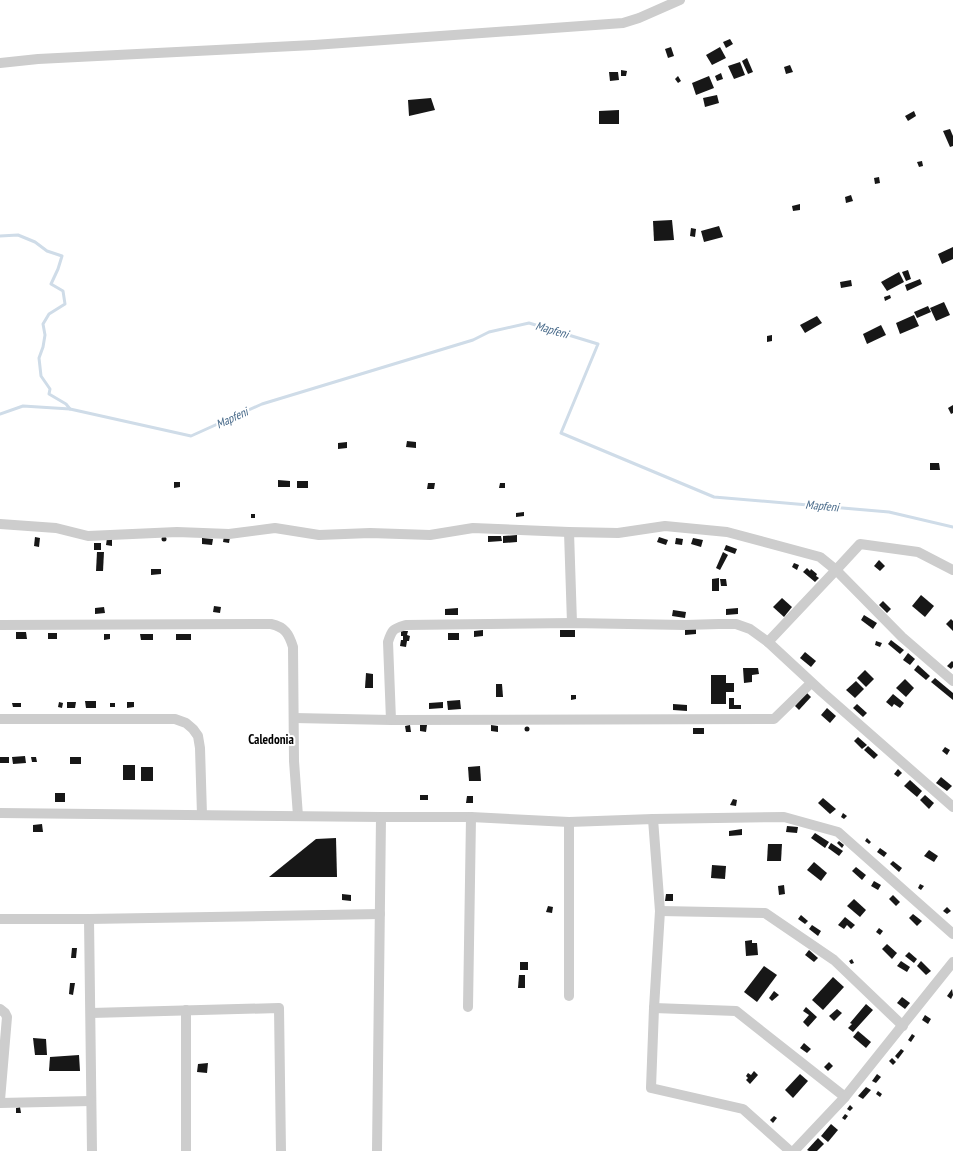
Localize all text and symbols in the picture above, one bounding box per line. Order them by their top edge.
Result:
water label: Mapfeni [534,318,572,342]
water label: Mapfeni [213,403,251,431]
water label: Mapfeni [805,497,841,515]
district label: Caledonia [248,731,294,748]

